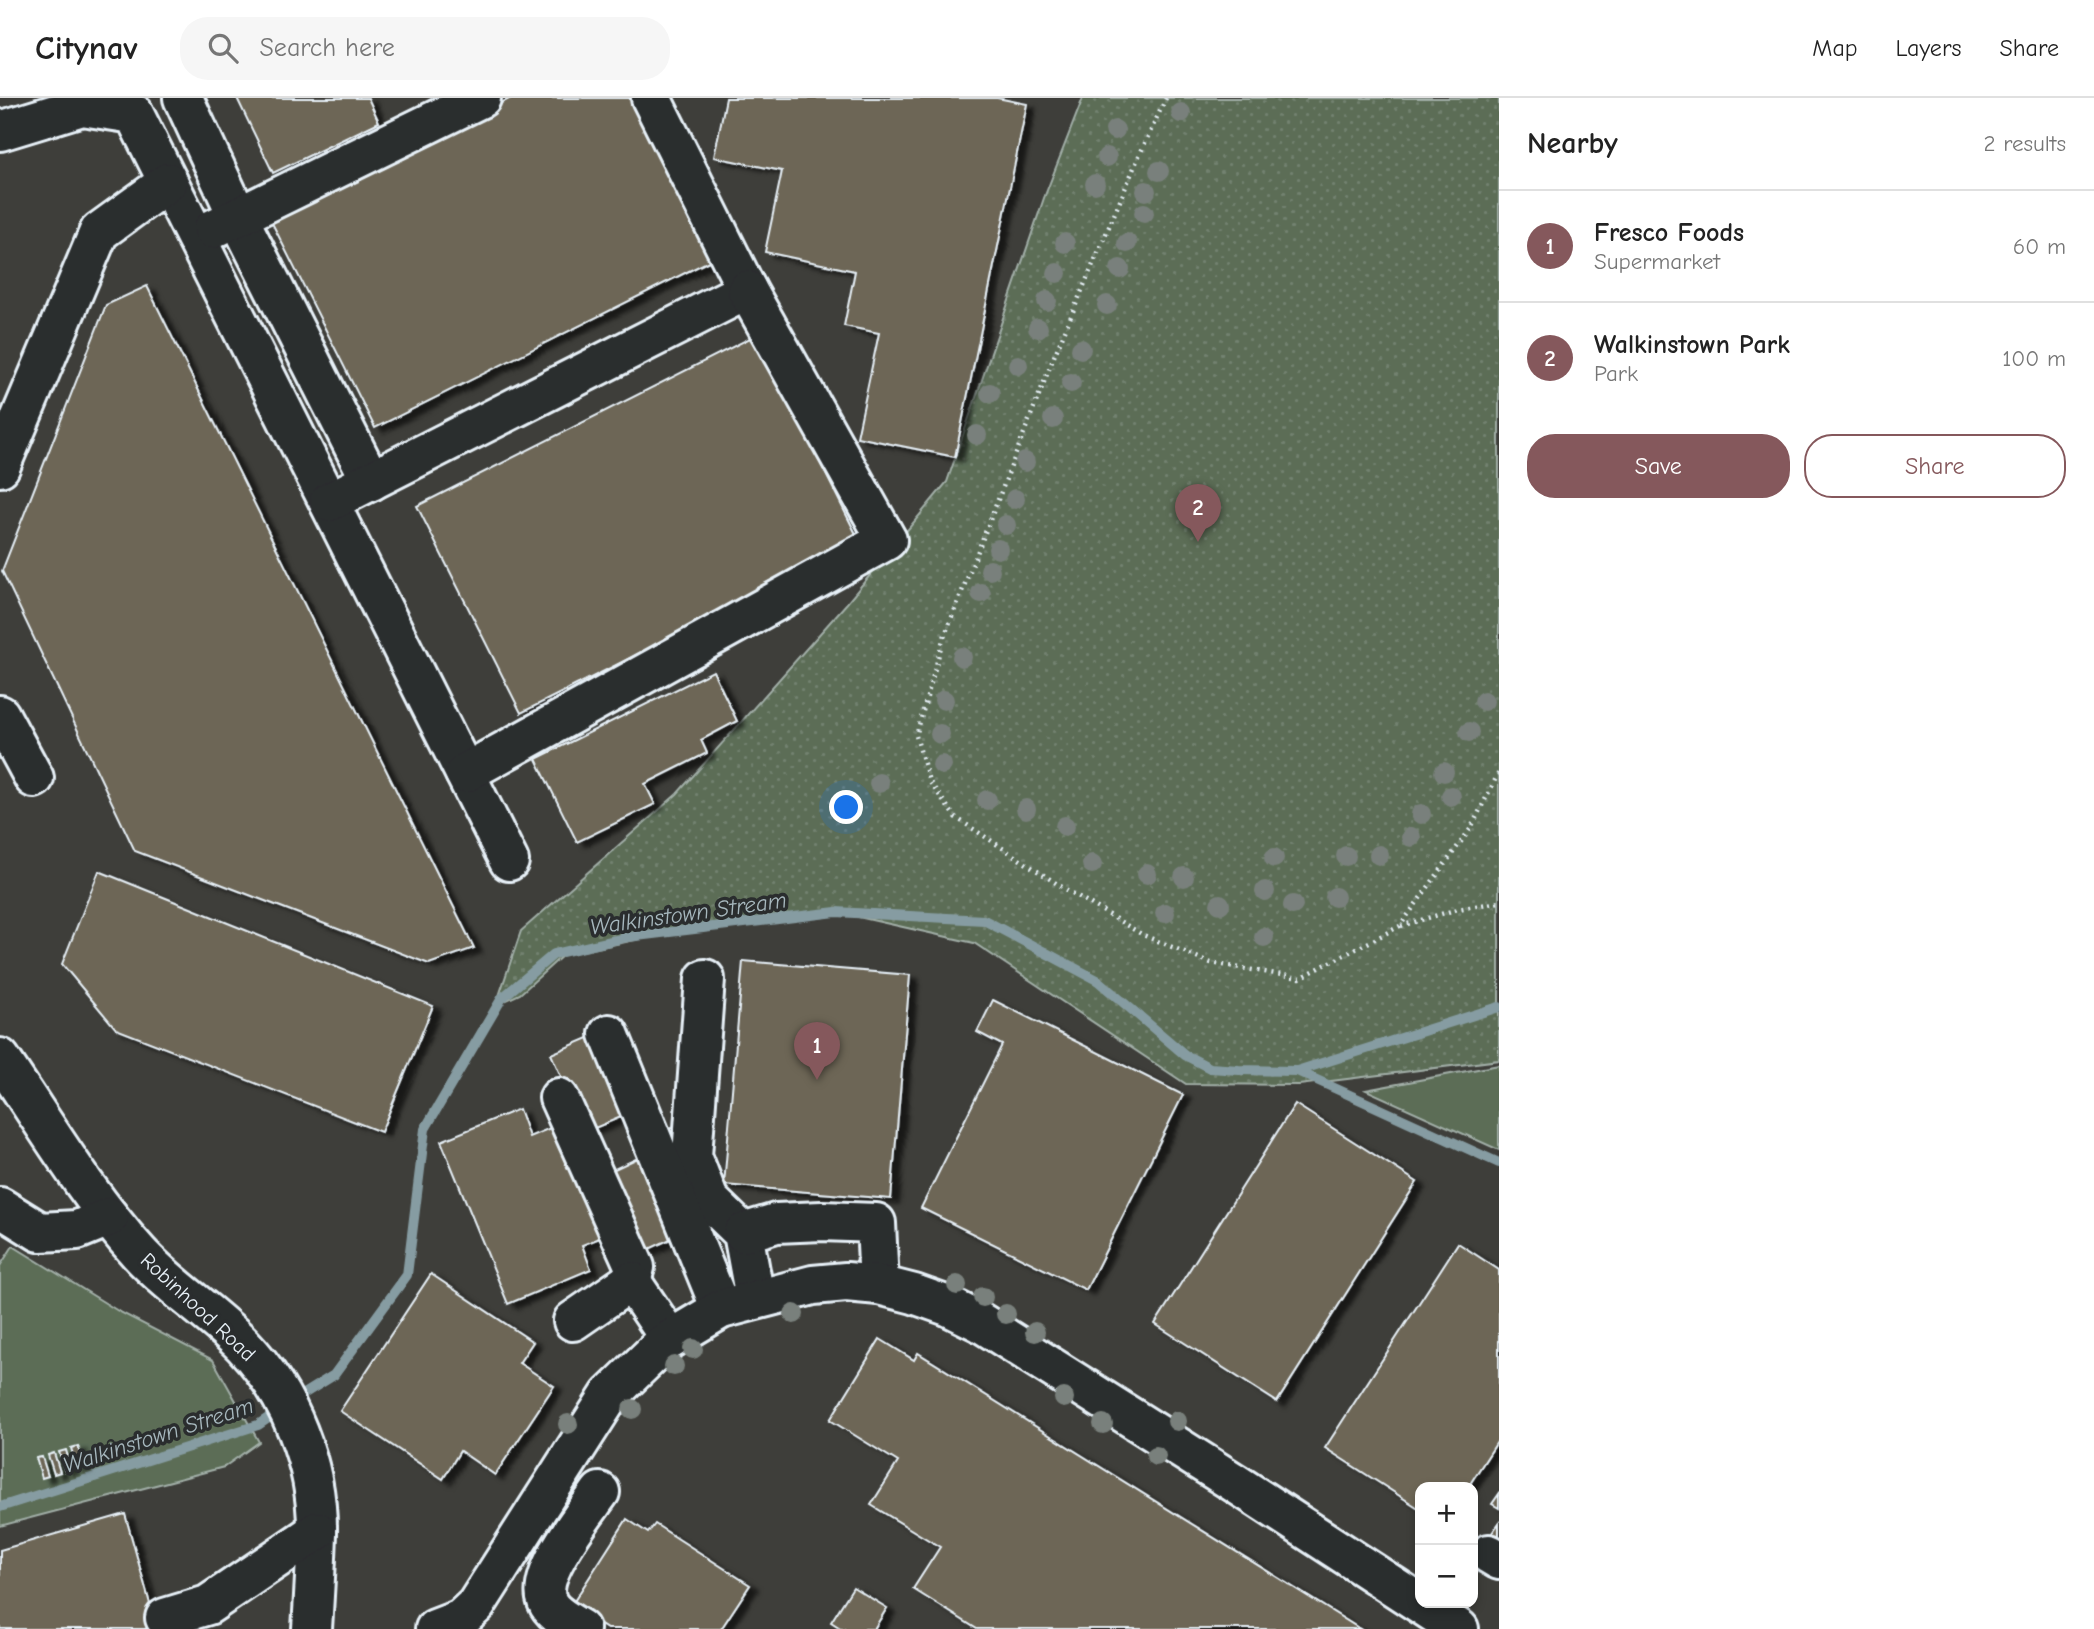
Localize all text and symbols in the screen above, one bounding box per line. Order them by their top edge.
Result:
search box [180,17,670,80]
text: Citynav [35,29,138,67]
icon: search [204,29,242,67]
text: Search here [260,33,395,63]
text: Map [1812,34,1858,62]
text: Layers [1896,34,1961,62]
text: Share [1999,34,2059,62]
text: Nearby [1527,126,1618,161]
text: 2 results [1984,130,2066,157]
text: Fresco Foods [1594,218,1744,248]
text: 1 [1545,233,1555,260]
text: 60 m [2013,233,2066,260]
text: Supermarket [1594,248,1720,275]
text: Walkinstown Park [1594,330,1790,360]
text: 2 [1544,345,1556,372]
text: 100 m [2002,345,2066,372]
text: Park [1594,360,1638,387]
button: Save [1527,434,1790,498]
button: Share [1804,434,2066,498]
pin: 2 [1175,484,1221,542]
your location [829,790,863,824]
water label: Walkinstown Stream [588,886,788,941]
pin: 1 [794,1022,840,1080]
street label: Robinhood Road [136,1248,260,1366]
water label: Walkinstown Stream [60,1392,257,1479]
map controls [1415,1482,1478,1608]
button: + [1415,1482,1478,1545]
button: − [1415,1545,1478,1608]

